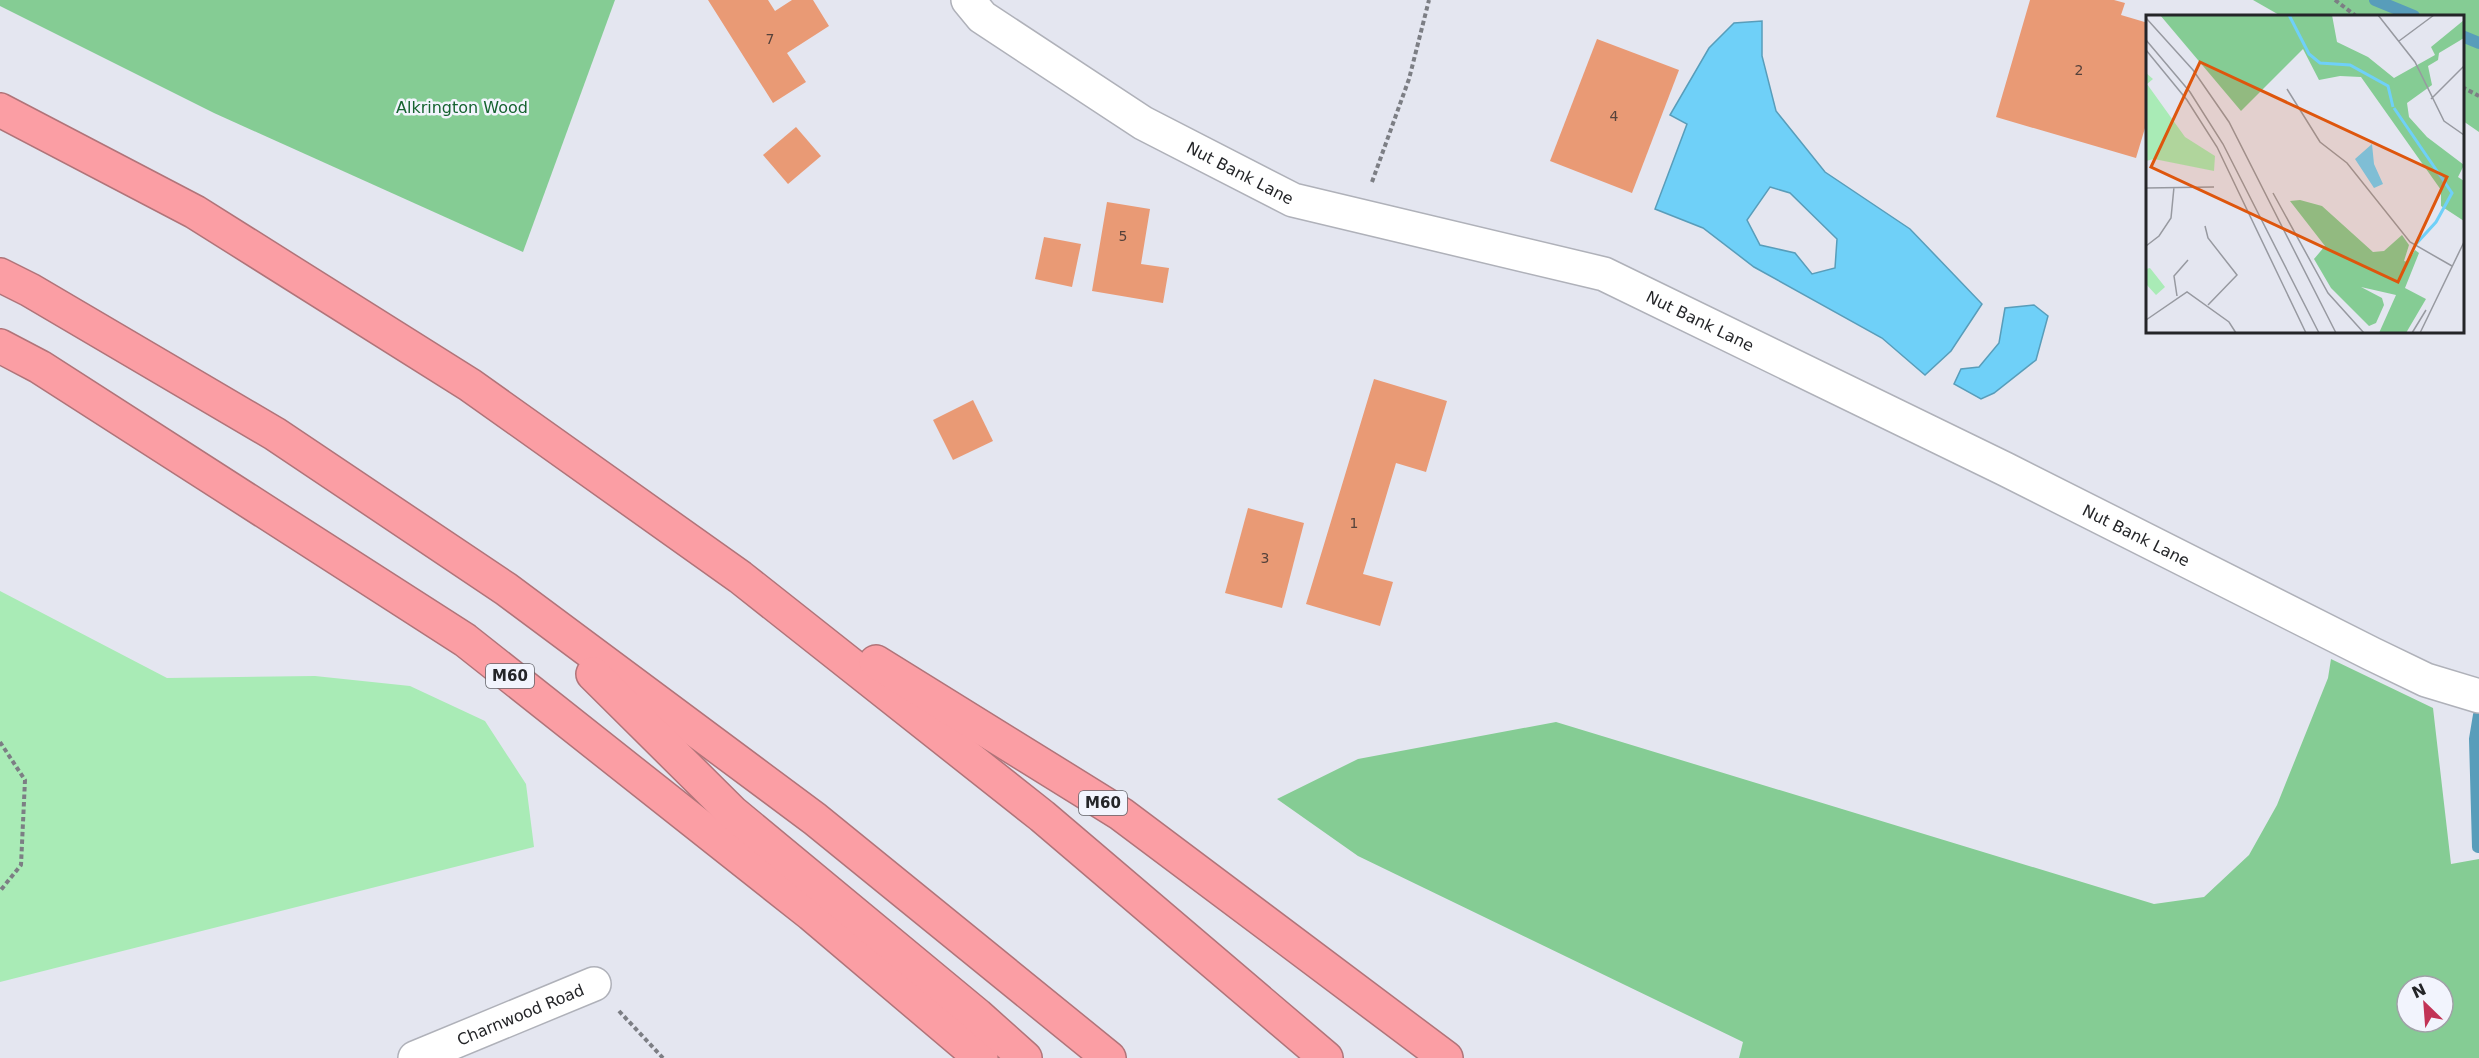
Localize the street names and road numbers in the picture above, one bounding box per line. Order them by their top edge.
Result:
street label: Nut Bank Lane [1183,138,1297,209]
street label: Nut Bank Lane [1643,287,1757,355]
street label: Nut Bank Lane [2079,501,2193,571]
road number: M60 [486,664,534,688]
road number: M60 [1079,791,1127,815]
street label: Charnwood Road [454,980,587,1050]

